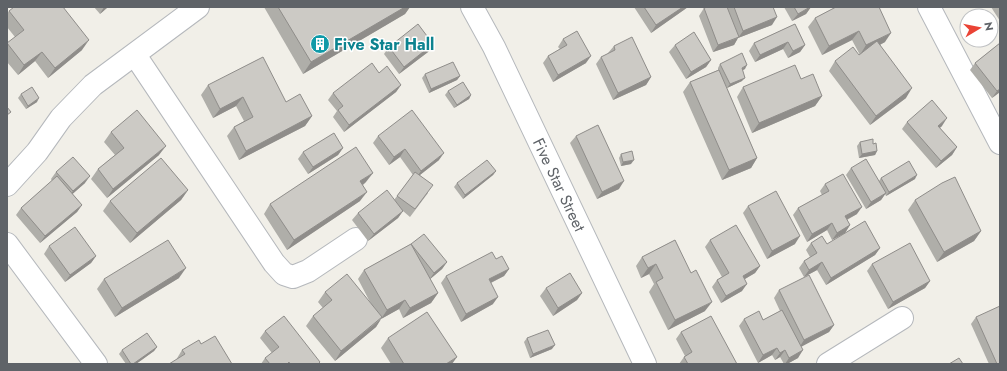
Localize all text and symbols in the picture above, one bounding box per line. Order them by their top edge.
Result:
north arrow [959,8,999,48]
text: N [980,21,997,32]
building icon: Five Star Hall [309,33,331,55]
place label: Five Star Hall [334,33,434,56]
street label: Five Star Street [527,134,592,235]

